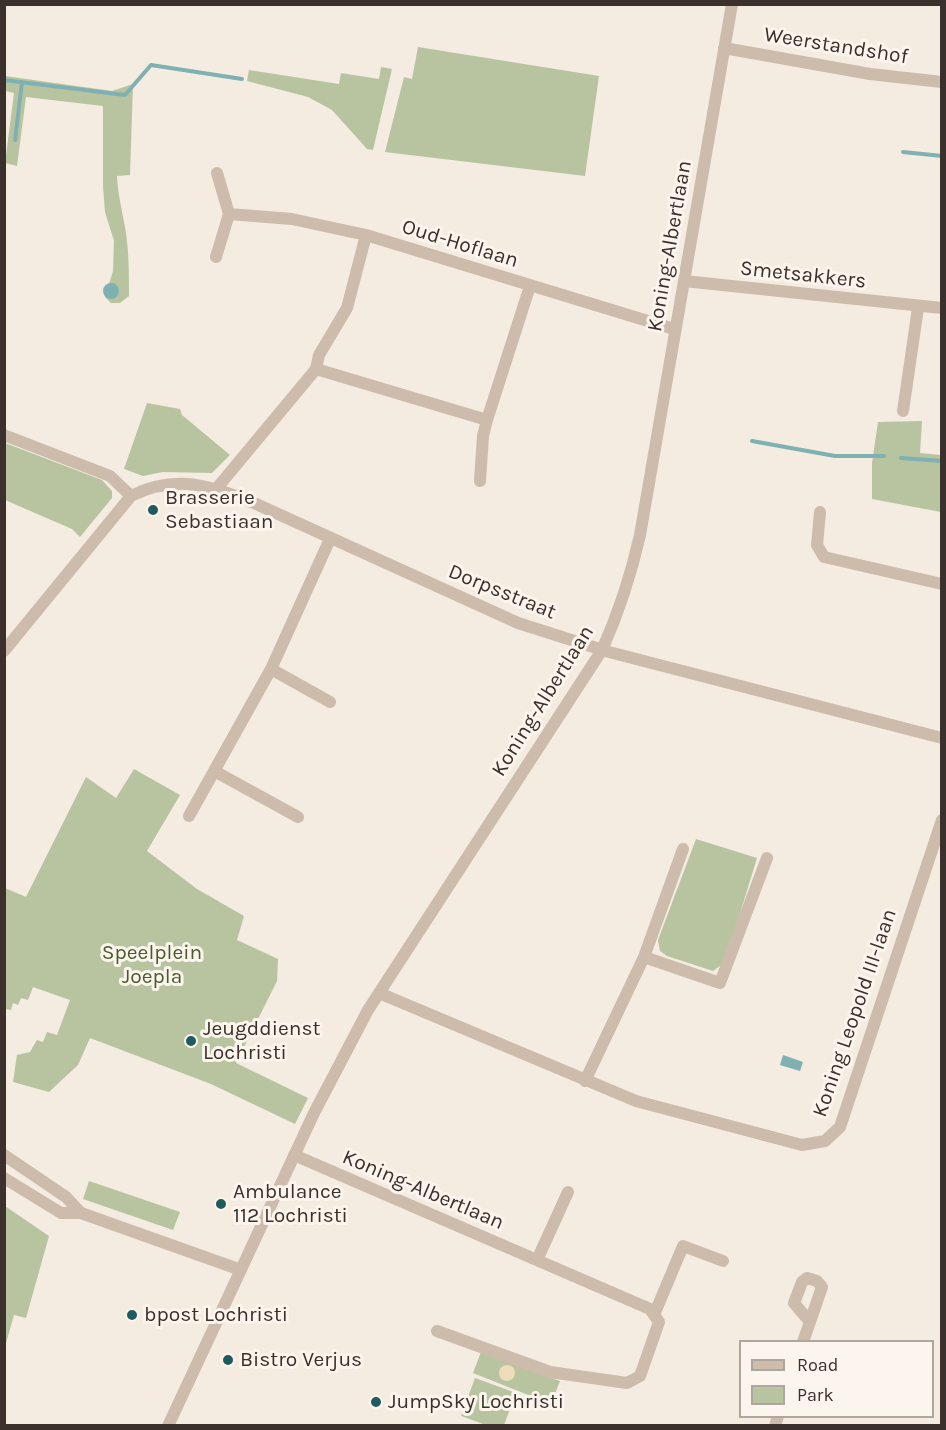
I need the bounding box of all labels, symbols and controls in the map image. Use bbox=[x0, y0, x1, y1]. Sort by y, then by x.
street label: Weerstandshof bbox=[762, 22, 910, 70]
street label: Koning-Albertlaan bbox=[643, 158, 697, 334]
street label: Oud-Hoflaan bbox=[399, 214, 521, 274]
street label: Smetsakkers bbox=[739, 256, 867, 294]
place label: Brasserie Sebastiaan bbox=[165, 485, 273, 535]
marker: Brasserie Sebastiaan bbox=[146, 503, 160, 517]
street label: Dorpsstraat bbox=[445, 559, 559, 625]
street label: Koning-Albertlaan bbox=[486, 621, 600, 781]
street label: Koning Leopold III-laan bbox=[808, 906, 902, 1120]
park label: Speelplein Joepla bbox=[102, 940, 202, 990]
place label: Jeugddienst Lochristi bbox=[203, 1016, 320, 1066]
marker: Jeugddienst Lochristi bbox=[184, 1034, 198, 1048]
street label: Koning-Albertlaan bbox=[338, 1145, 508, 1235]
place label: Ambulance 112 Lochristi bbox=[233, 1179, 348, 1229]
marker: Ambulance 112 Lochristi bbox=[214, 1197, 228, 1211]
place label: bpost Lochristi bbox=[144, 1302, 288, 1328]
marker: bpost Lochristi bbox=[125, 1308, 139, 1322]
legend bbox=[739, 1340, 934, 1418]
place label: Bistro Verjus bbox=[240, 1347, 362, 1373]
marker: Bistro Verjus bbox=[221, 1353, 235, 1367]
text: Road bbox=[797, 1354, 838, 1376]
text: Park bbox=[797, 1384, 834, 1406]
place label: JumpSky Lochristi bbox=[388, 1389, 564, 1415]
marker: JumpSky Lochristi bbox=[369, 1395, 383, 1409]

